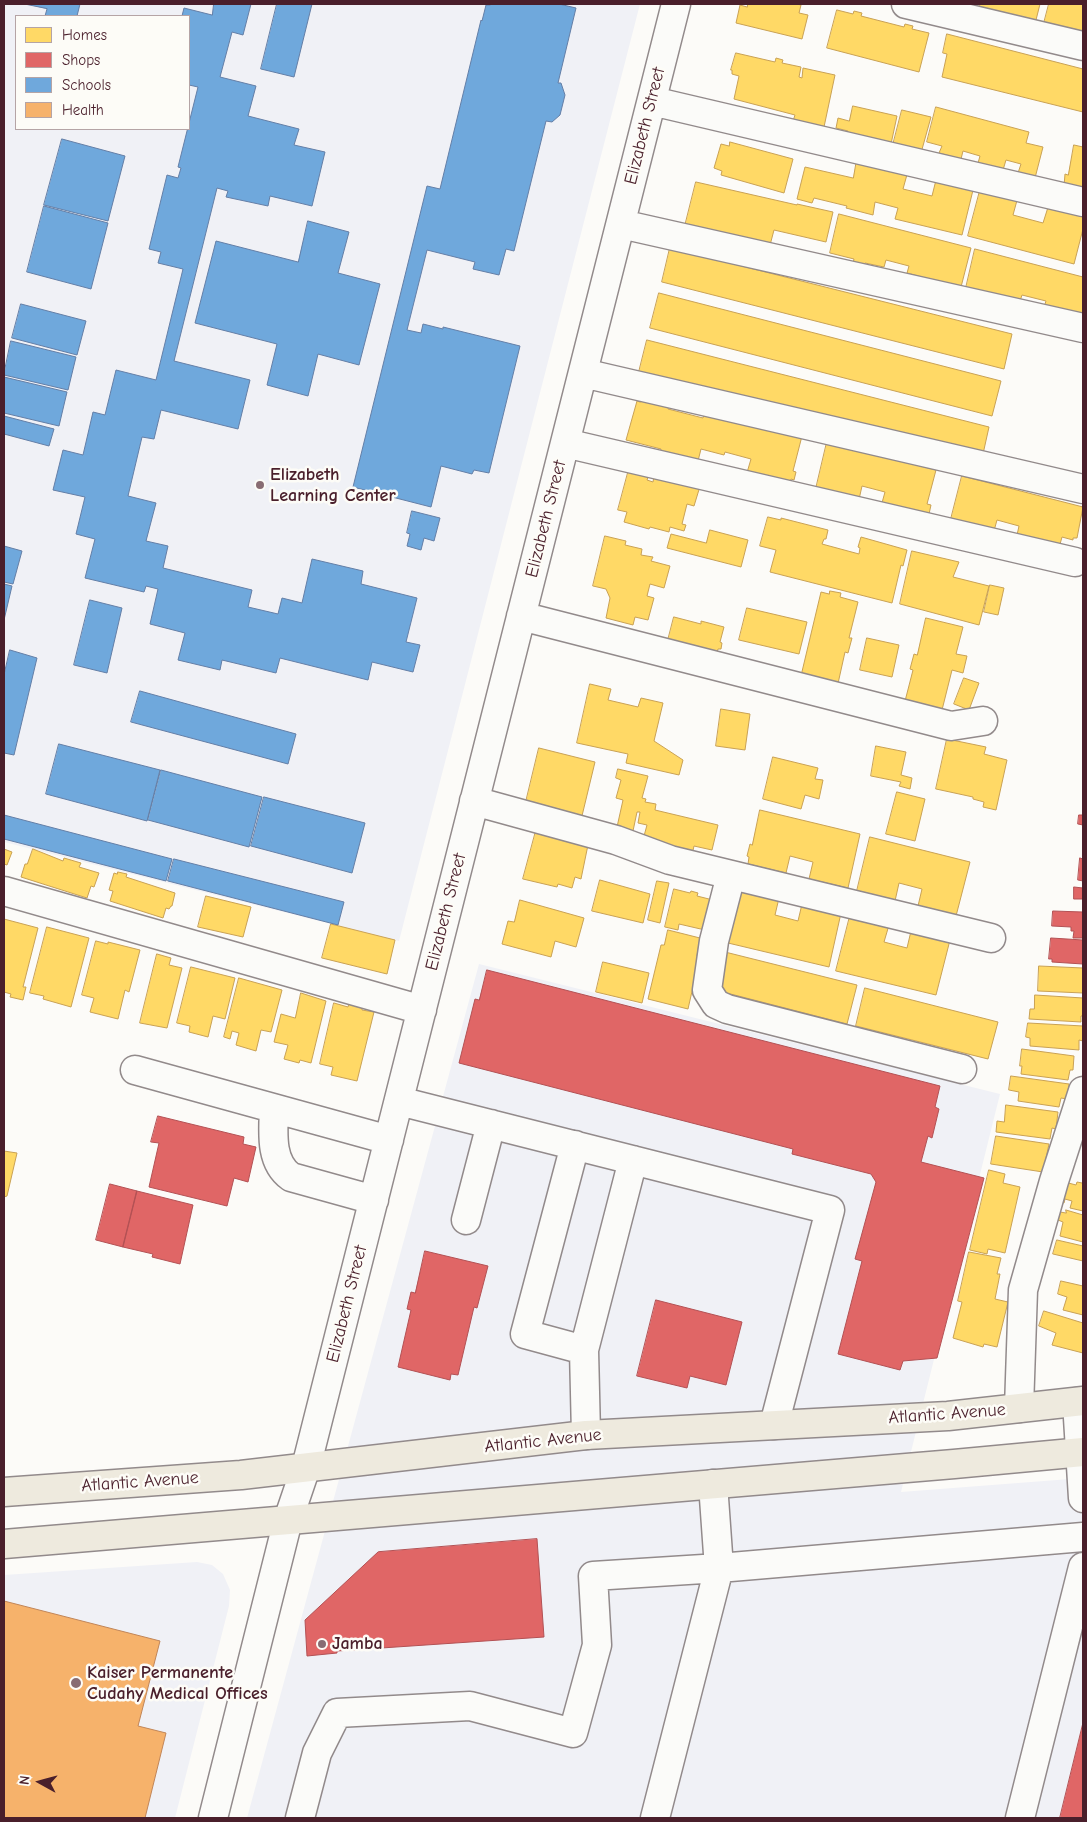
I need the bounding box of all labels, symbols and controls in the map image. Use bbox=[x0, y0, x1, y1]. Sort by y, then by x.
legend bbox=[15, 15, 190, 130]
text: Homes bbox=[62, 26, 107, 44]
text: Shops bbox=[62, 51, 100, 69]
street label: Elizabeth Street bbox=[620, 65, 670, 187]
text: Schools bbox=[62, 76, 111, 94]
text: Health bbox=[62, 101, 104, 119]
street label: Elizabeth Street bbox=[521, 458, 571, 580]
place label: Elizabeth Learning Center bbox=[270, 464, 396, 506]
marker: Elizabeth Learning Center bbox=[254, 479, 266, 491]
street label: Elizabeth Street bbox=[421, 851, 471, 973]
street label: Elizabeth Street bbox=[322, 1243, 372, 1365]
street label: Atlantic Avenue bbox=[888, 1399, 1006, 1429]
street label: Atlantic Avenue bbox=[483, 1424, 603, 1458]
street label: Atlantic Avenue bbox=[81, 1467, 199, 1497]
place label: Jamba bbox=[332, 1633, 383, 1655]
marker: Jamba bbox=[316, 1638, 328, 1650]
place label: Kaiser Permanente Cudahy Medical Offices bbox=[87, 1662, 268, 1705]
marker: Kaiser Permanente Cudahy Medical Offices bbox=[69, 1676, 83, 1690]
north arrow bbox=[15, 1757, 65, 1807]
text: N bbox=[16, 1775, 34, 1786]

